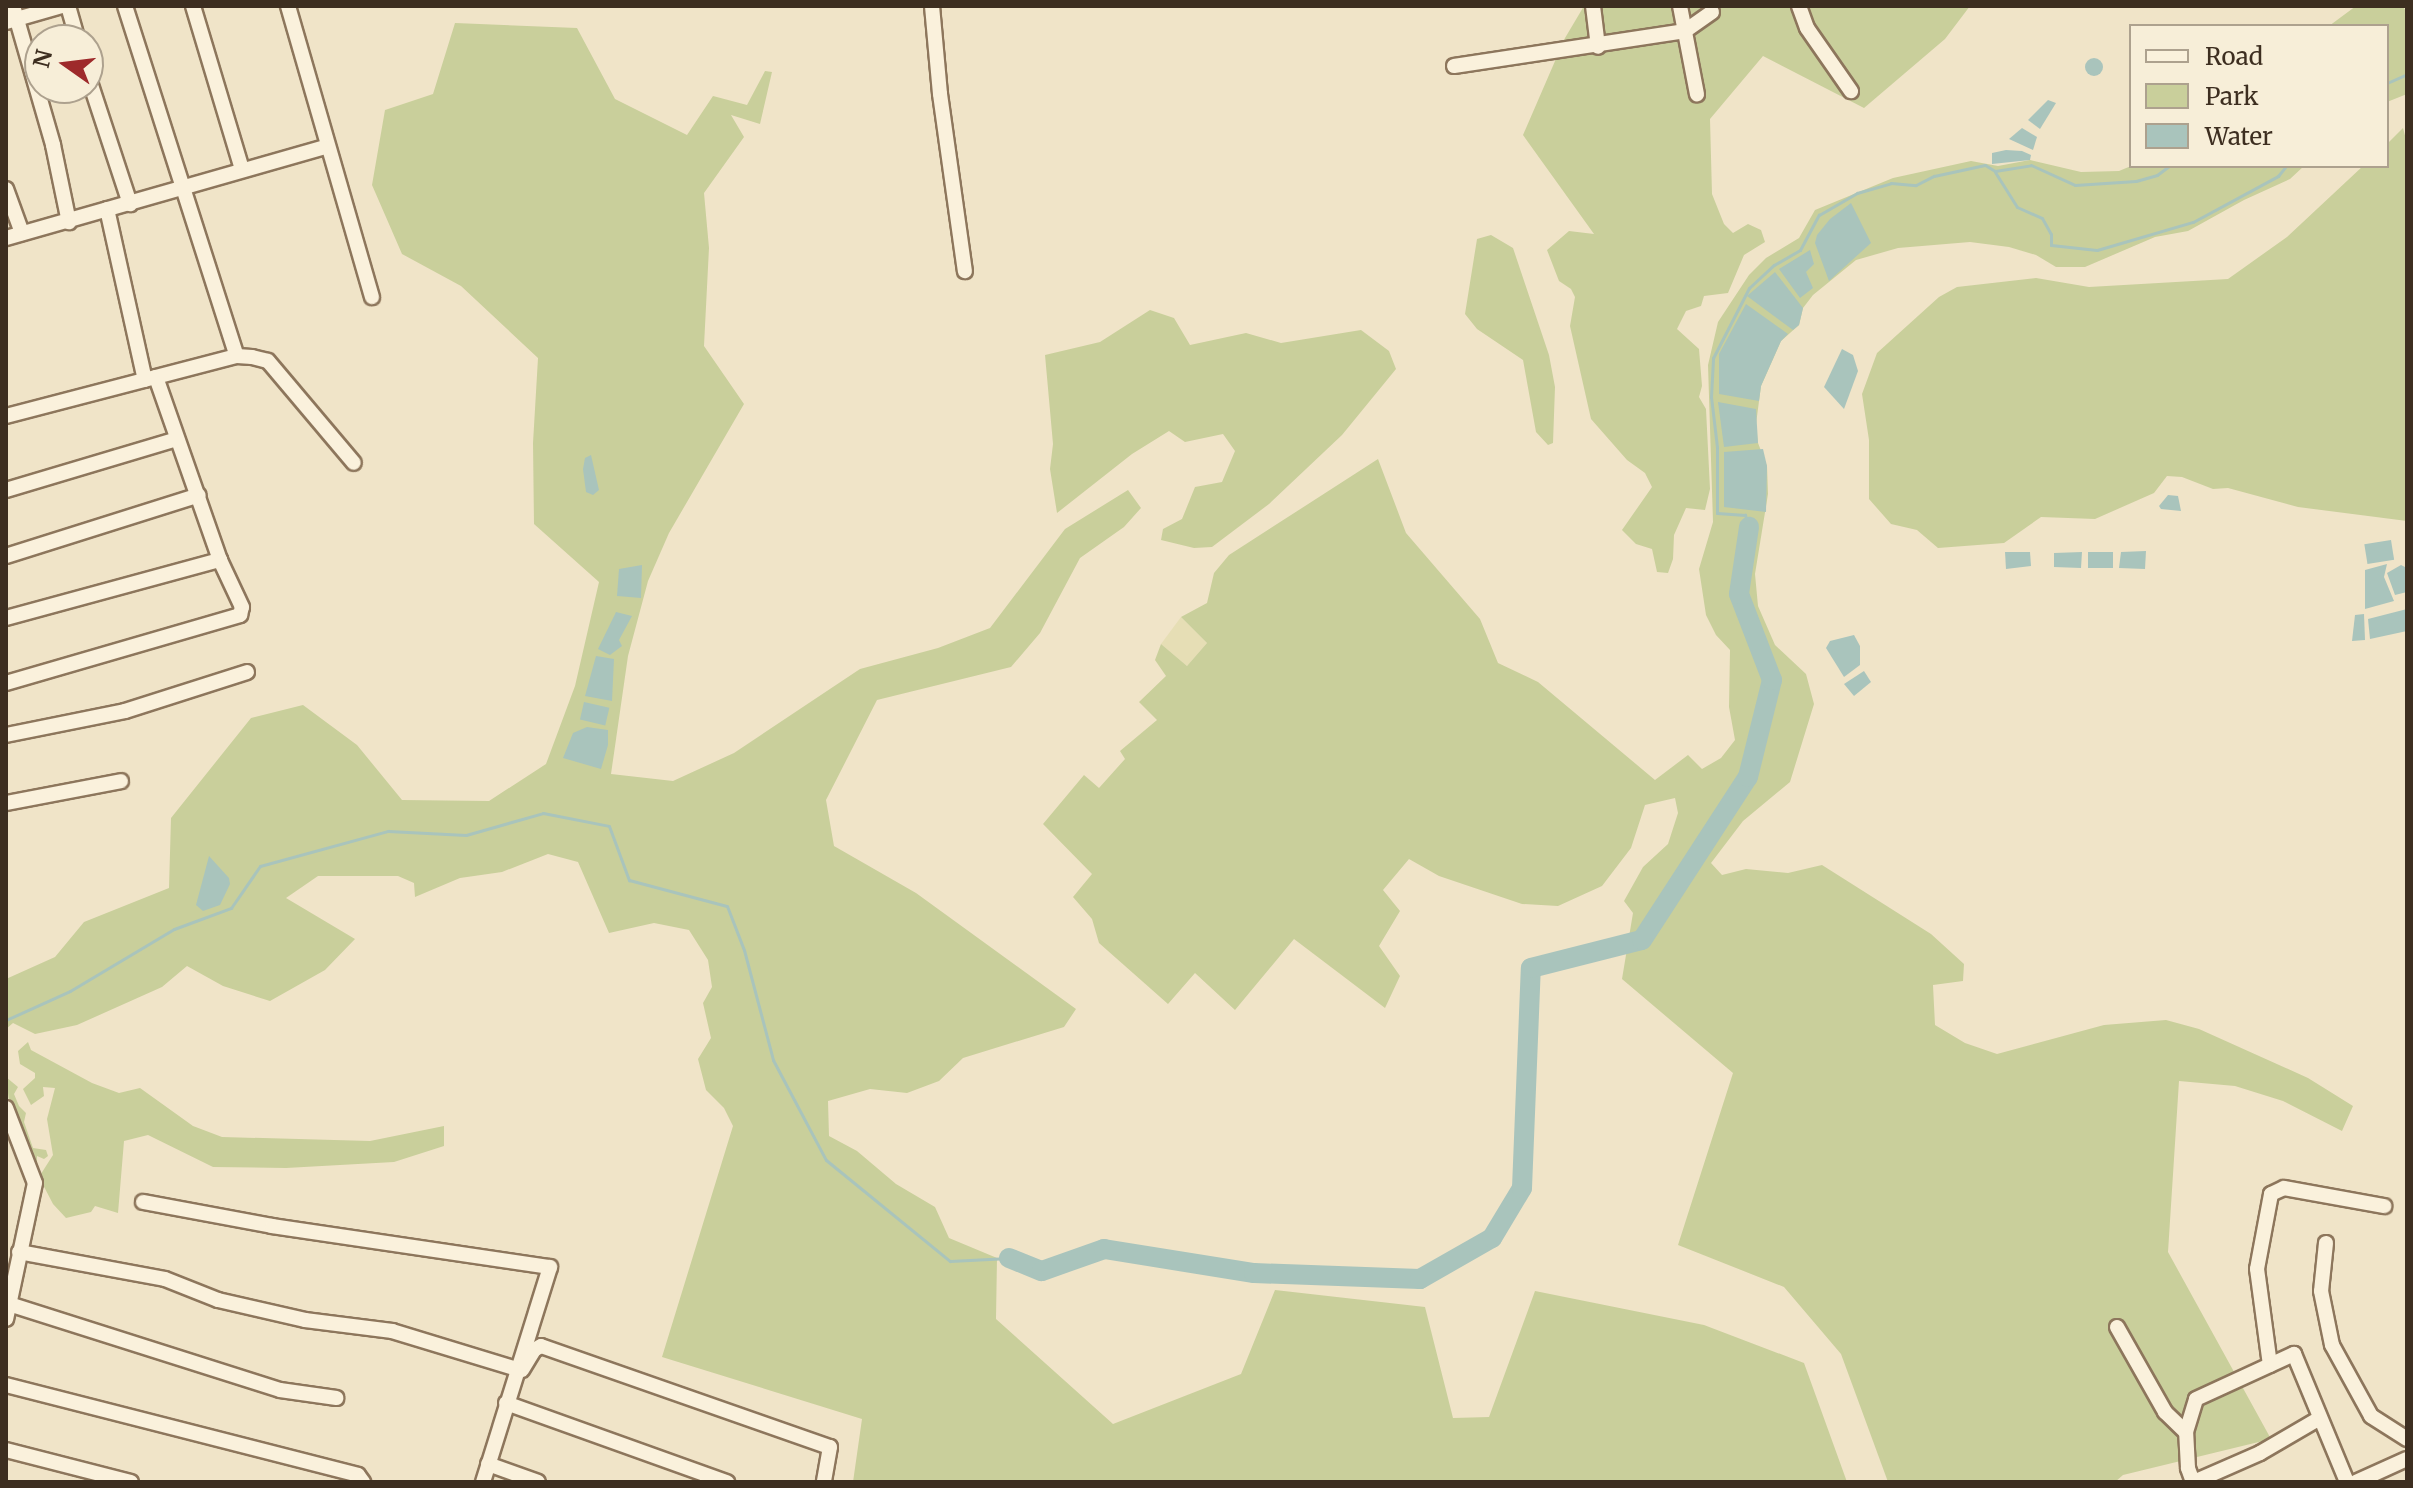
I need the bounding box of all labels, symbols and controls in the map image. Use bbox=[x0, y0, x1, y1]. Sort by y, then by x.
north arrow bbox=[24, 24, 104, 104]
legend bbox=[2129, 24, 2389, 168]
text: Road bbox=[2205, 41, 2263, 72]
text: N bbox=[27, 47, 58, 71]
text: Park bbox=[2205, 81, 2258, 112]
text: Water bbox=[2205, 121, 2273, 152]

